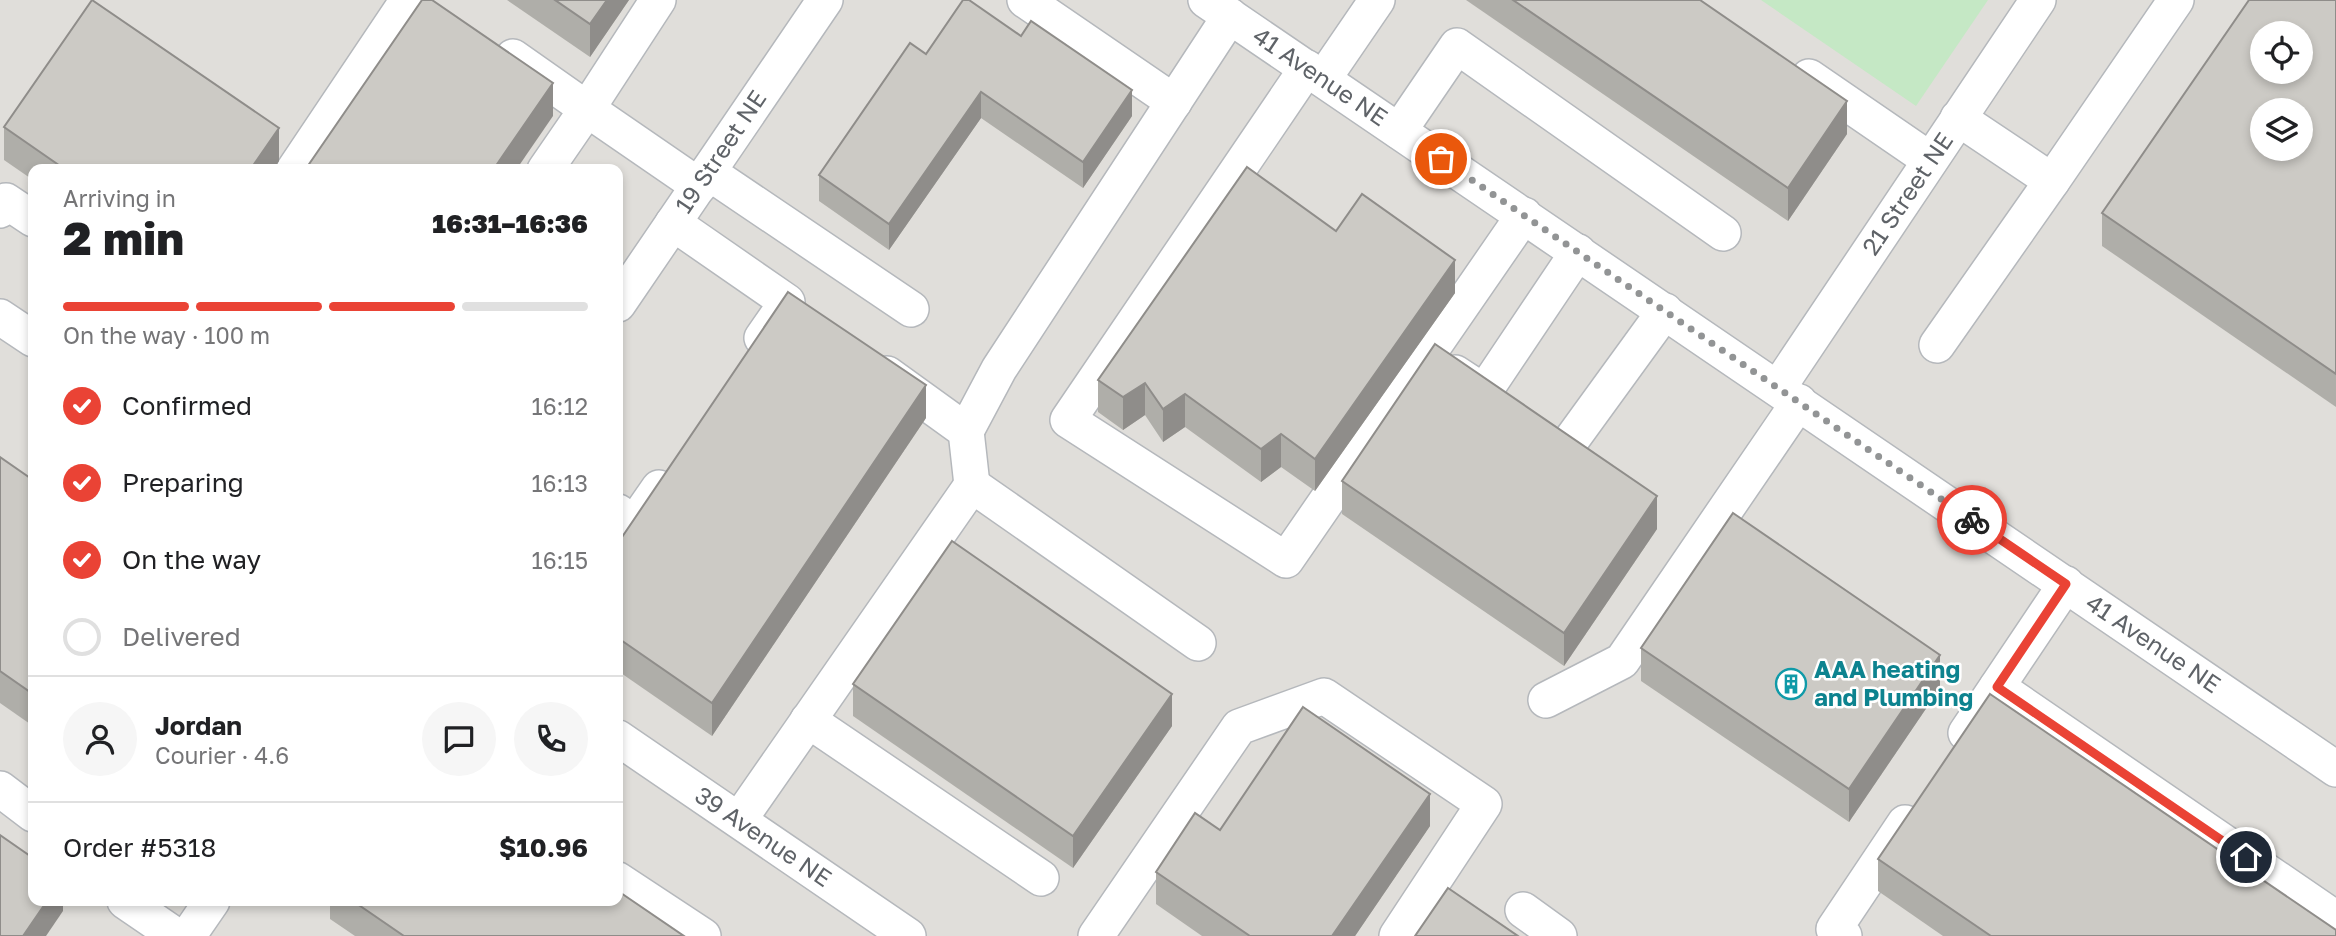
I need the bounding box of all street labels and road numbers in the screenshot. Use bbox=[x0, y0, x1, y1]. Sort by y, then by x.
street label: 41 Avenue NE bbox=[1248, 20, 1394, 131]
street label: 19 Street NE bbox=[668, 84, 772, 218]
street label: 21 Street NE bbox=[1855, 126, 1958, 260]
street label: 41 Avenue NE bbox=[2081, 587, 2227, 698]
street label: 39 Avenue NE bbox=[690, 780, 838, 892]

